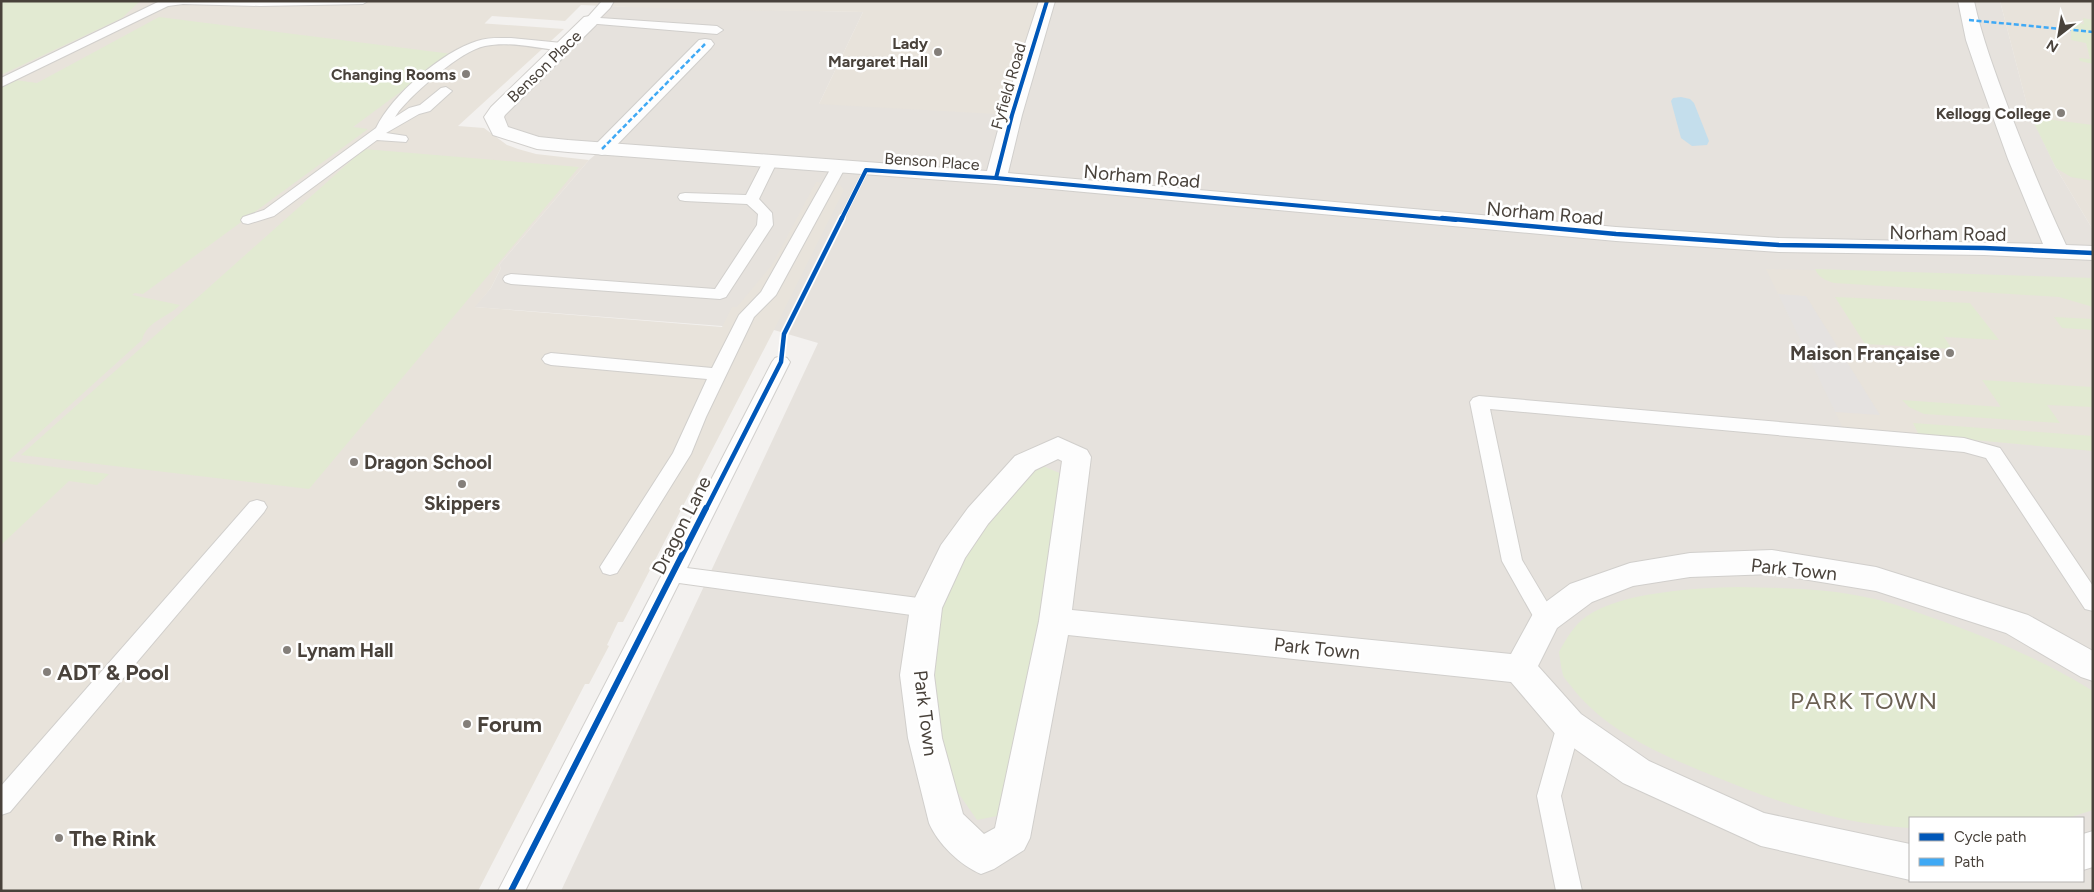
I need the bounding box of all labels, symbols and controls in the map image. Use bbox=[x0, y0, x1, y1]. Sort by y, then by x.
north arrow bbox=[2034, 10, 2084, 60]
street label: Benson Place bbox=[503, 26, 585, 106]
place label: Lady Margaret Hall bbox=[828, 34, 929, 71]
text: N bbox=[2044, 36, 2062, 56]
street label: Fyfield Road bbox=[987, 41, 1030, 132]
marker: Lady Margaret Hall bbox=[932, 46, 944, 58]
place label: Changing Rooms bbox=[331, 65, 457, 84]
marker: Changing Rooms bbox=[460, 68, 472, 80]
place label: Kellogg College bbox=[1936, 104, 2051, 123]
marker: Kellogg College bbox=[2055, 107, 2067, 119]
street label: Benson Place bbox=[884, 149, 980, 174]
street label: Norham Road bbox=[1083, 160, 1201, 193]
street label: Norham Road bbox=[1486, 197, 1604, 230]
street label: Norham Road bbox=[1889, 221, 2007, 246]
place label: Maison Française bbox=[1790, 342, 1940, 365]
marker: Maison Française bbox=[1944, 347, 1956, 359]
place label: Dragon School bbox=[364, 451, 492, 474]
marker: Dragon School bbox=[348, 456, 360, 468]
street label: Dragon Lane bbox=[647, 472, 716, 578]
marker: Skippers bbox=[456, 478, 468, 490]
place label: Skippers bbox=[424, 492, 500, 515]
street label: Park Town bbox=[1750, 554, 1838, 585]
street label: Park Town bbox=[1273, 633, 1361, 664]
place label: Lynam Hall bbox=[297, 639, 394, 662]
marker: Lynam Hall bbox=[281, 644, 293, 656]
place label: ADT & Pool bbox=[57, 659, 169, 686]
marker: ADT & Pool bbox=[41, 666, 53, 678]
street label: Park Town bbox=[909, 669, 942, 757]
district label: PARK TOWN bbox=[1790, 686, 1938, 715]
place label: Forum bbox=[477, 711, 542, 738]
marker: Forum bbox=[461, 718, 473, 730]
legend bbox=[1909, 817, 2084, 882]
place label: The Rink bbox=[69, 825, 156, 852]
text: Cycle path bbox=[1954, 828, 2026, 846]
marker: The Rink bbox=[53, 832, 65, 844]
text: Path bbox=[1954, 853, 1984, 871]

